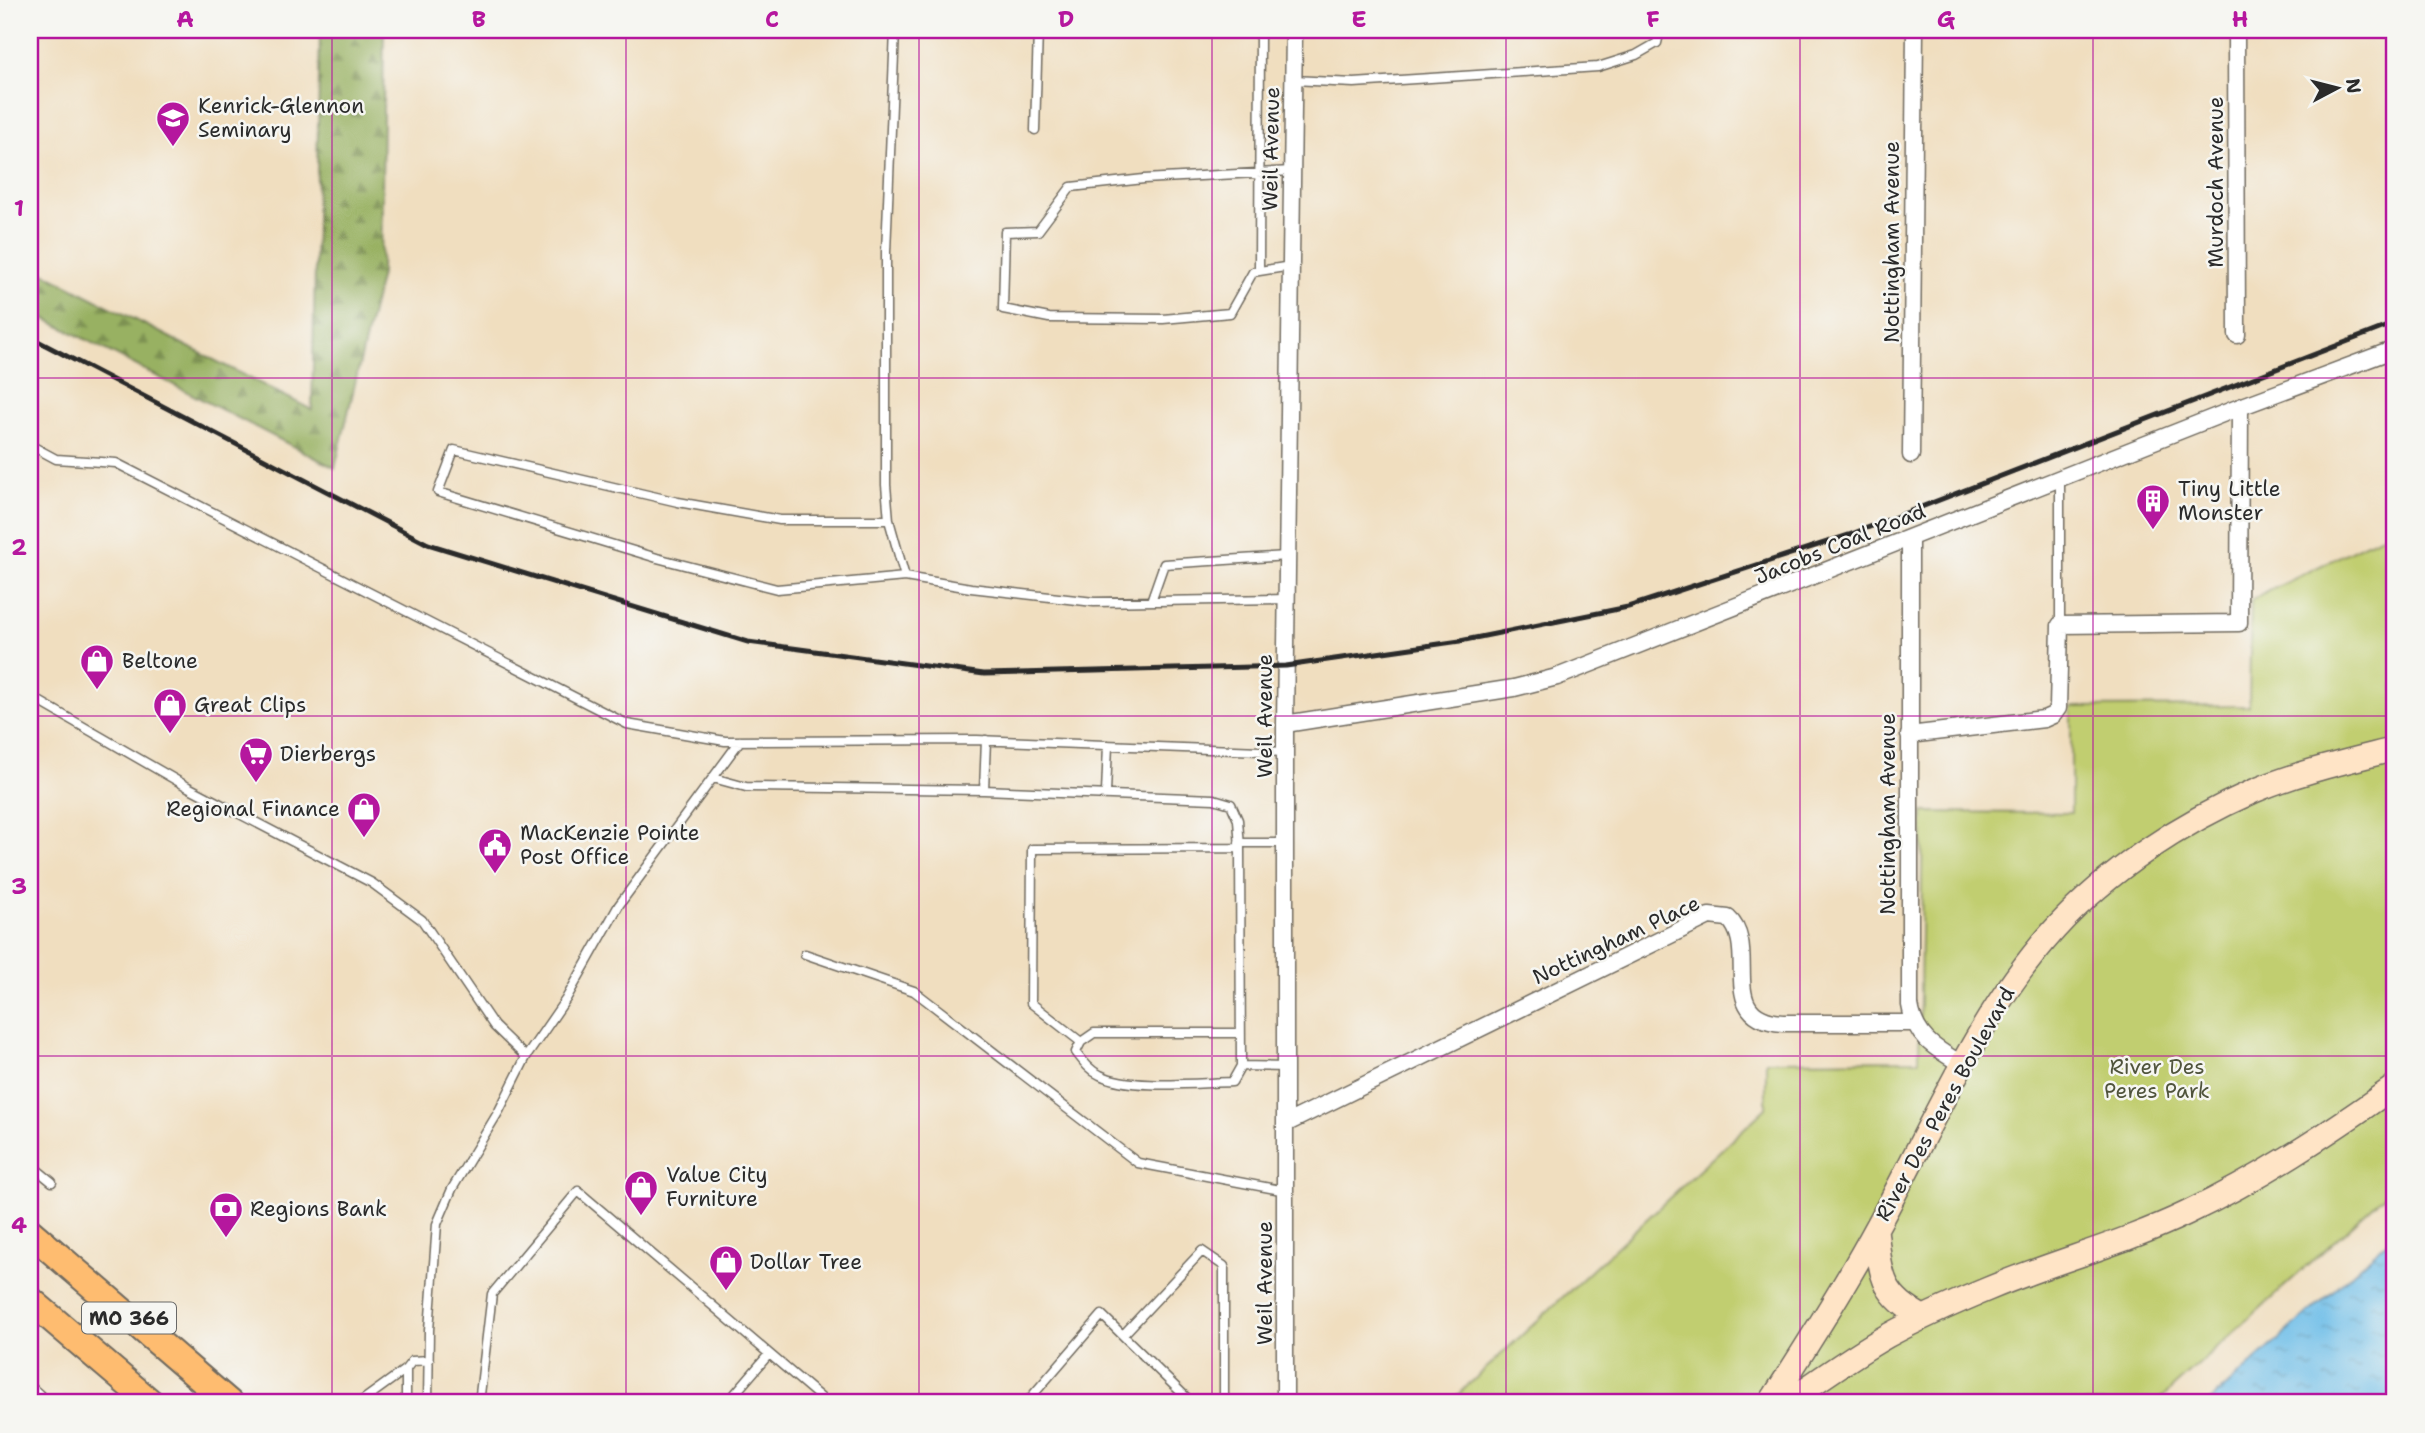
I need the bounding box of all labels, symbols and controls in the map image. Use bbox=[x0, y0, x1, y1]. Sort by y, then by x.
text: A bbox=[176, 4, 194, 34]
text: B bbox=[472, 4, 486, 34]
text: C bbox=[765, 4, 779, 34]
text: D bbox=[1058, 4, 1074, 34]
text: E bbox=[1351, 4, 1367, 34]
text: F bbox=[1646, 4, 1660, 34]
text: G bbox=[1937, 4, 1956, 34]
text: H bbox=[2232, 4, 2248, 34]
north arrow bbox=[2302, 52, 2372, 122]
text: N bbox=[2340, 77, 2367, 95]
street label: Weil Avenue bbox=[1256, 87, 1286, 211]
place label: Kenrick-Glennon Seminary bbox=[198, 92, 364, 144]
street label: Murdoch Avenue bbox=[2202, 96, 2230, 268]
school or university icon: Kenrick-Glennon Seminary bbox=[154, 99, 192, 148]
street label: Nottingham Avenue bbox=[1878, 141, 1906, 343]
text: 1 bbox=[14, 193, 24, 223]
place label: Tiny Little Monster bbox=[2178, 475, 2281, 527]
building icon: Tiny Little Monster bbox=[2134, 482, 2172, 531]
street label: Jacobs Coal Road bbox=[1750, 497, 1930, 591]
text: 2 bbox=[11, 532, 27, 562]
shop icon: Beltone bbox=[78, 642, 116, 691]
place label: Beltone bbox=[122, 647, 198, 675]
street label: Weil Avenue bbox=[1251, 654, 1279, 778]
shop icon: Great Clips bbox=[151, 686, 189, 735]
place label: Great Clips bbox=[194, 691, 306, 719]
street label: Nottingham Avenue bbox=[1874, 713, 1902, 915]
supermarket icon: Dierbergs bbox=[237, 735, 275, 784]
place label: Dierbergs bbox=[280, 740, 376, 768]
shop icon: Regional Finance bbox=[345, 790, 383, 839]
place label: Regional Finance bbox=[166, 795, 340, 823]
place label: MacKenzie Pointe Post Office bbox=[520, 819, 700, 871]
public building icon: MacKenzie Pointe Post Office bbox=[476, 826, 514, 875]
text: 3 bbox=[11, 871, 27, 901]
street label: Nottingham Place bbox=[1528, 889, 1704, 991]
street label: River Des Peres Boulevard bbox=[1869, 982, 2021, 1226]
park label: River Des Peres Park bbox=[2104, 1053, 2210, 1105]
place label: Value City Furniture bbox=[666, 1161, 768, 1213]
shop icon: Value City Furniture bbox=[622, 1168, 660, 1217]
bank icon: Regions Bank bbox=[207, 1190, 245, 1239]
place label: Regions Bank bbox=[250, 1195, 387, 1223]
text: 4 bbox=[11, 1210, 27, 1240]
street label: Weil Avenue bbox=[1251, 1221, 1279, 1345]
shop icon: Dollar Tree bbox=[707, 1243, 745, 1292]
place label: Dollar Tree bbox=[750, 1248, 862, 1276]
road number: MO 366 bbox=[82, 1302, 176, 1334]

